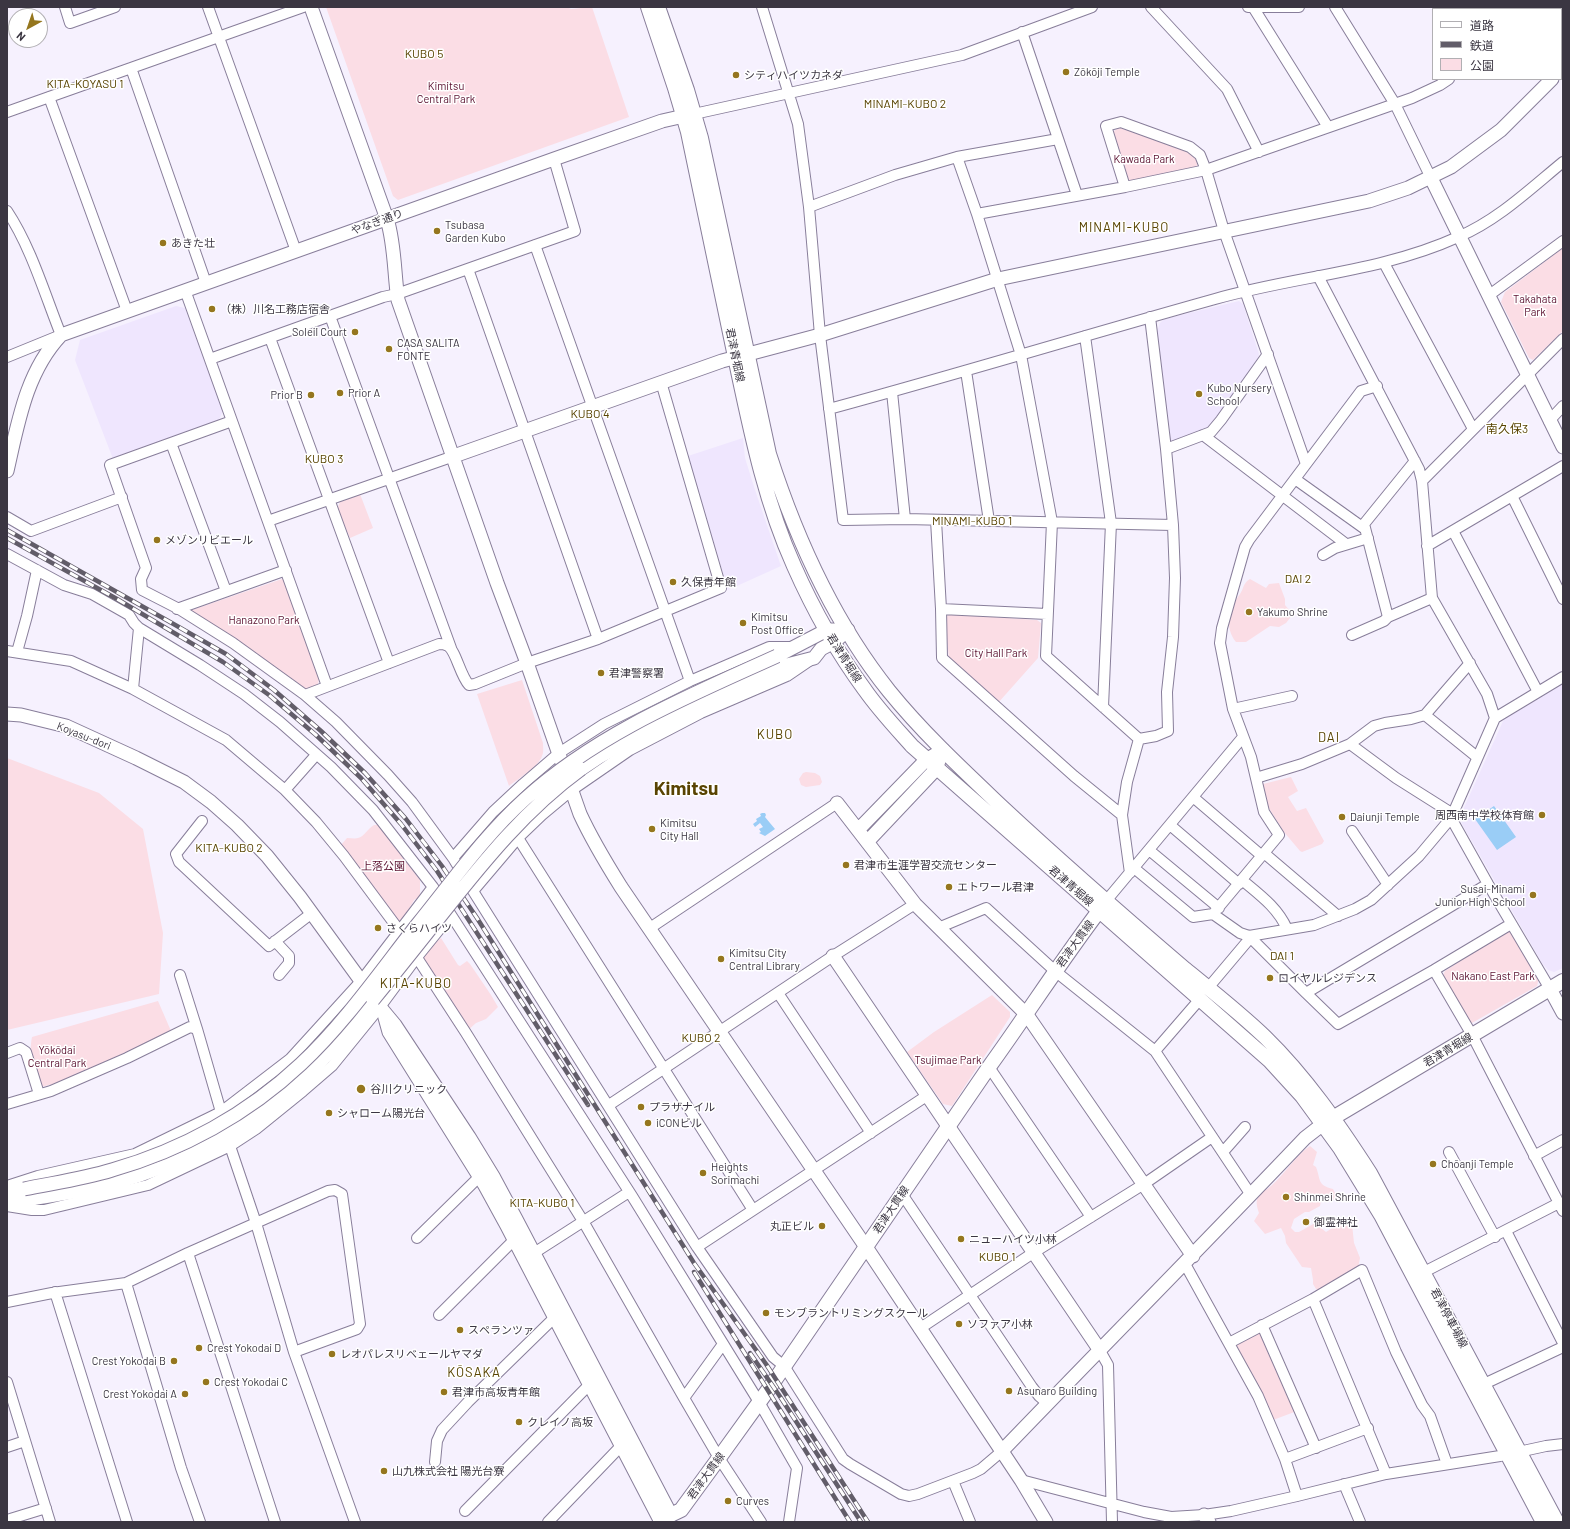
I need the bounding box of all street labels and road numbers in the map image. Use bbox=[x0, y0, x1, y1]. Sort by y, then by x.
street label: やなぎ通り bbox=[349, 206, 405, 238]
street label: 君津青堀線 bbox=[723, 327, 747, 383]
street label: 君津青堀線 bbox=[824, 631, 864, 685]
street label: Koyasu-dori bbox=[55, 719, 113, 753]
street label: 君津青堀線 bbox=[1046, 863, 1096, 909]
street label: 君津大貫線 bbox=[1053, 918, 1097, 970]
street label: 君津青堀線 bbox=[1421, 1030, 1475, 1070]
street label: 君津大貫線 bbox=[870, 1184, 912, 1236]
street label: 君津停車場線 bbox=[1428, 1286, 1470, 1350]
street label: 君津大貫線 bbox=[684, 1450, 728, 1502]

